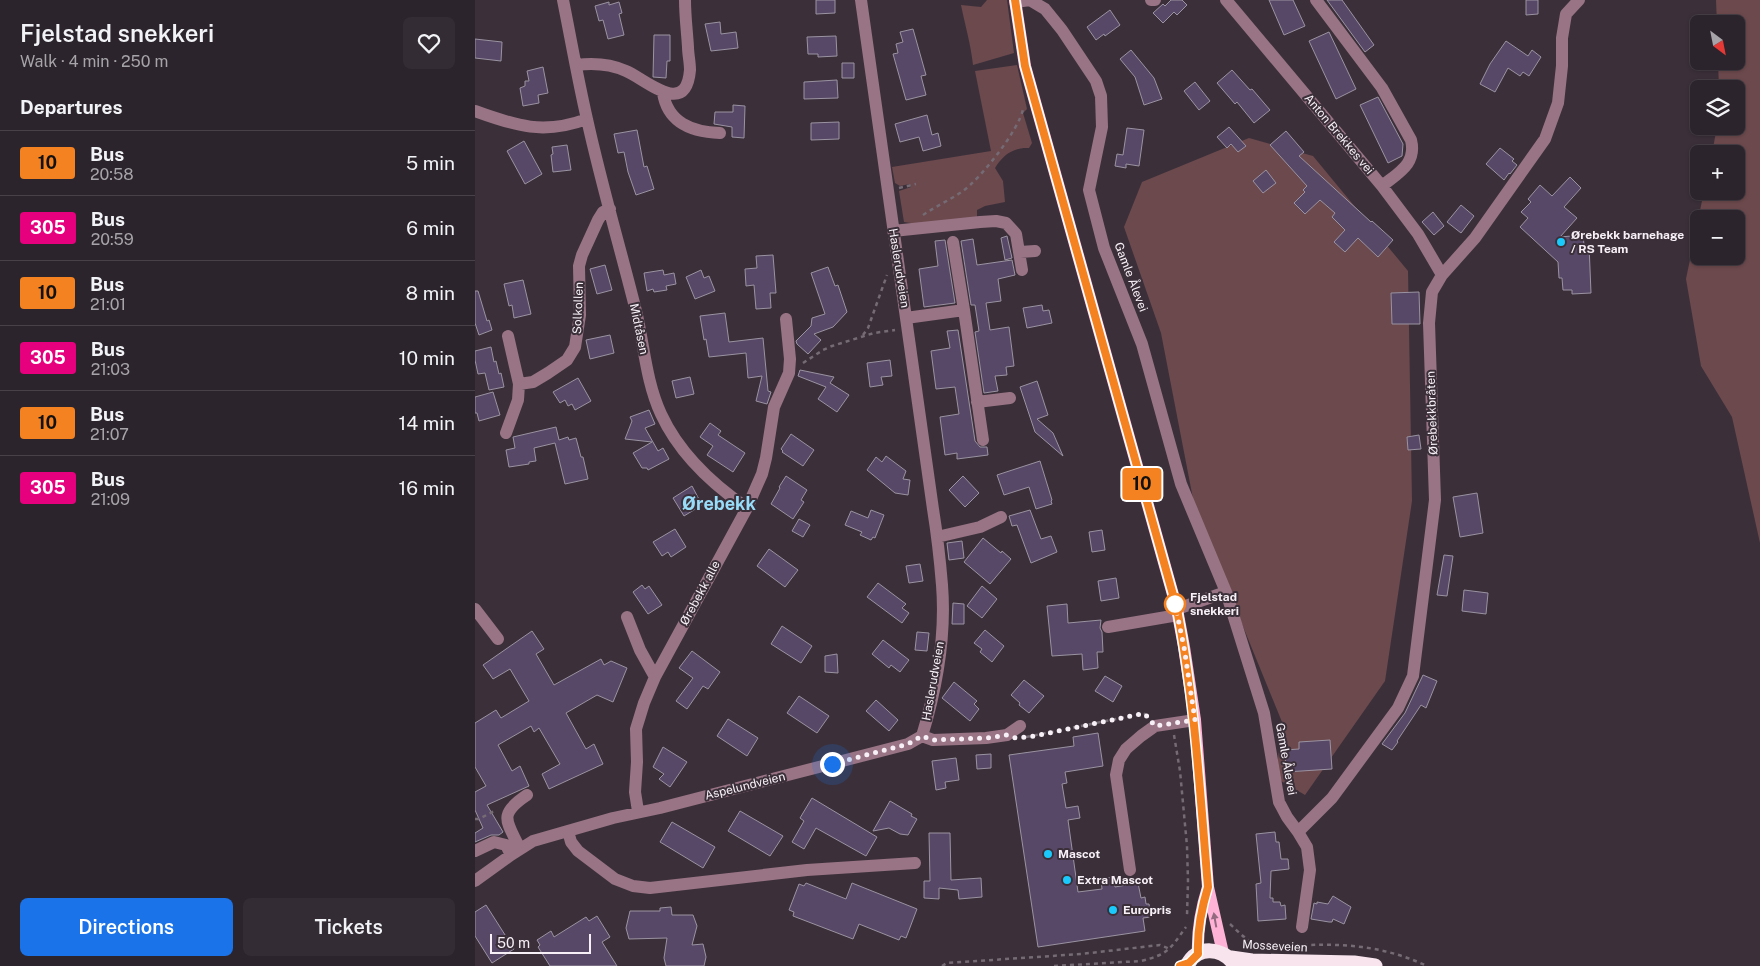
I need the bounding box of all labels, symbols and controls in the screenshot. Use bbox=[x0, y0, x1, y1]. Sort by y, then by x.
north arrow bbox=[1690, 15, 1745, 70]
map controls bbox=[1690, 15, 1745, 265]
button: heart bbox=[403, 17, 455, 69]
text: Fjelstad snekkeri bbox=[20, 19, 214, 47]
text: Walk · 4 min · 250 m bbox=[20, 52, 168, 71]
button: layers bbox=[1690, 80, 1745, 135]
street label: Anton Brekkes vei bbox=[1301, 91, 1377, 177]
text: Departures bbox=[20, 96, 123, 118]
text: Bus bbox=[90, 143, 124, 165]
button: + bbox=[1690, 145, 1745, 200]
text: 10 bbox=[38, 152, 57, 173]
text: 5 min bbox=[406, 152, 455, 174]
text: 20:58 bbox=[90, 165, 134, 184]
text: Bus bbox=[91, 208, 125, 230]
button: − bbox=[1690, 210, 1745, 265]
text: 305 bbox=[30, 217, 66, 238]
text: 6 min bbox=[406, 217, 455, 239]
street label: Haslerudveien bbox=[886, 227, 912, 309]
place label: Ørebekk barnehage / RS Team bbox=[1571, 228, 1684, 256]
text: 20:59 bbox=[91, 230, 134, 249]
marker: Ørebekk barnehage / RS Team bbox=[1555, 236, 1567, 248]
street label: Gamle Ålevei bbox=[1111, 240, 1151, 314]
text: Bus bbox=[90, 273, 124, 295]
text: 10 bbox=[38, 282, 57, 303]
text: 8 min bbox=[406, 282, 455, 304]
street label: Solkollen bbox=[570, 282, 586, 334]
text: 21:01 bbox=[90, 295, 126, 314]
street label: Midtåsen bbox=[627, 302, 651, 356]
text: Bus bbox=[91, 338, 125, 360]
text: 305 bbox=[30, 347, 66, 368]
text: 10 min bbox=[399, 347, 455, 369]
text: 21:03 bbox=[91, 360, 130, 379]
street label: Ørebekkbråten bbox=[1424, 371, 1440, 455]
text: Bus bbox=[90, 403, 124, 425]
text: 10 bbox=[38, 412, 57, 433]
text: 14 min bbox=[398, 412, 455, 434]
text: 21:07 bbox=[90, 425, 129, 444]
text: Bus bbox=[91, 468, 125, 490]
line badge: 10 bbox=[1119, 468, 1165, 500]
text: 10 bbox=[1132, 473, 1152, 494]
text: 305 bbox=[30, 477, 66, 498]
text: 16 min bbox=[399, 477, 455, 499]
text: 21:09 bbox=[91, 490, 130, 509]
district label: Ørebekk bbox=[682, 493, 757, 514]
street label: Ørebekk alle bbox=[677, 558, 723, 628]
place label: Fjelstad snekkeri bbox=[1190, 590, 1239, 618]
marker: Fjelstad snekkeri bbox=[1164, 593, 1186, 615]
street label: Haslerudveien bbox=[919, 640, 947, 722]
street label: Gamle Ålevei bbox=[1273, 722, 1299, 796]
your location bbox=[820, 752, 845, 777]
street label: Aspelundveien bbox=[703, 769, 787, 803]
place label: Mascot bbox=[1058, 847, 1100, 861]
marker: Mascot bbox=[1042, 848, 1054, 860]
place label: Extra Mascot bbox=[1077, 873, 1153, 887]
marker: Extra Mascot bbox=[1061, 874, 1073, 886]
button: Directions bbox=[20, 898, 233, 956]
button: Tickets bbox=[243, 898, 455, 956]
place label: Europris bbox=[1123, 903, 1171, 917]
marker: Europris bbox=[1107, 904, 1119, 916]
one-way arrow bbox=[1211, 912, 1219, 928]
scale bar bbox=[490, 931, 591, 954]
text: 50 m bbox=[497, 935, 530, 951]
street label: Mosseveien bbox=[1242, 937, 1308, 955]

